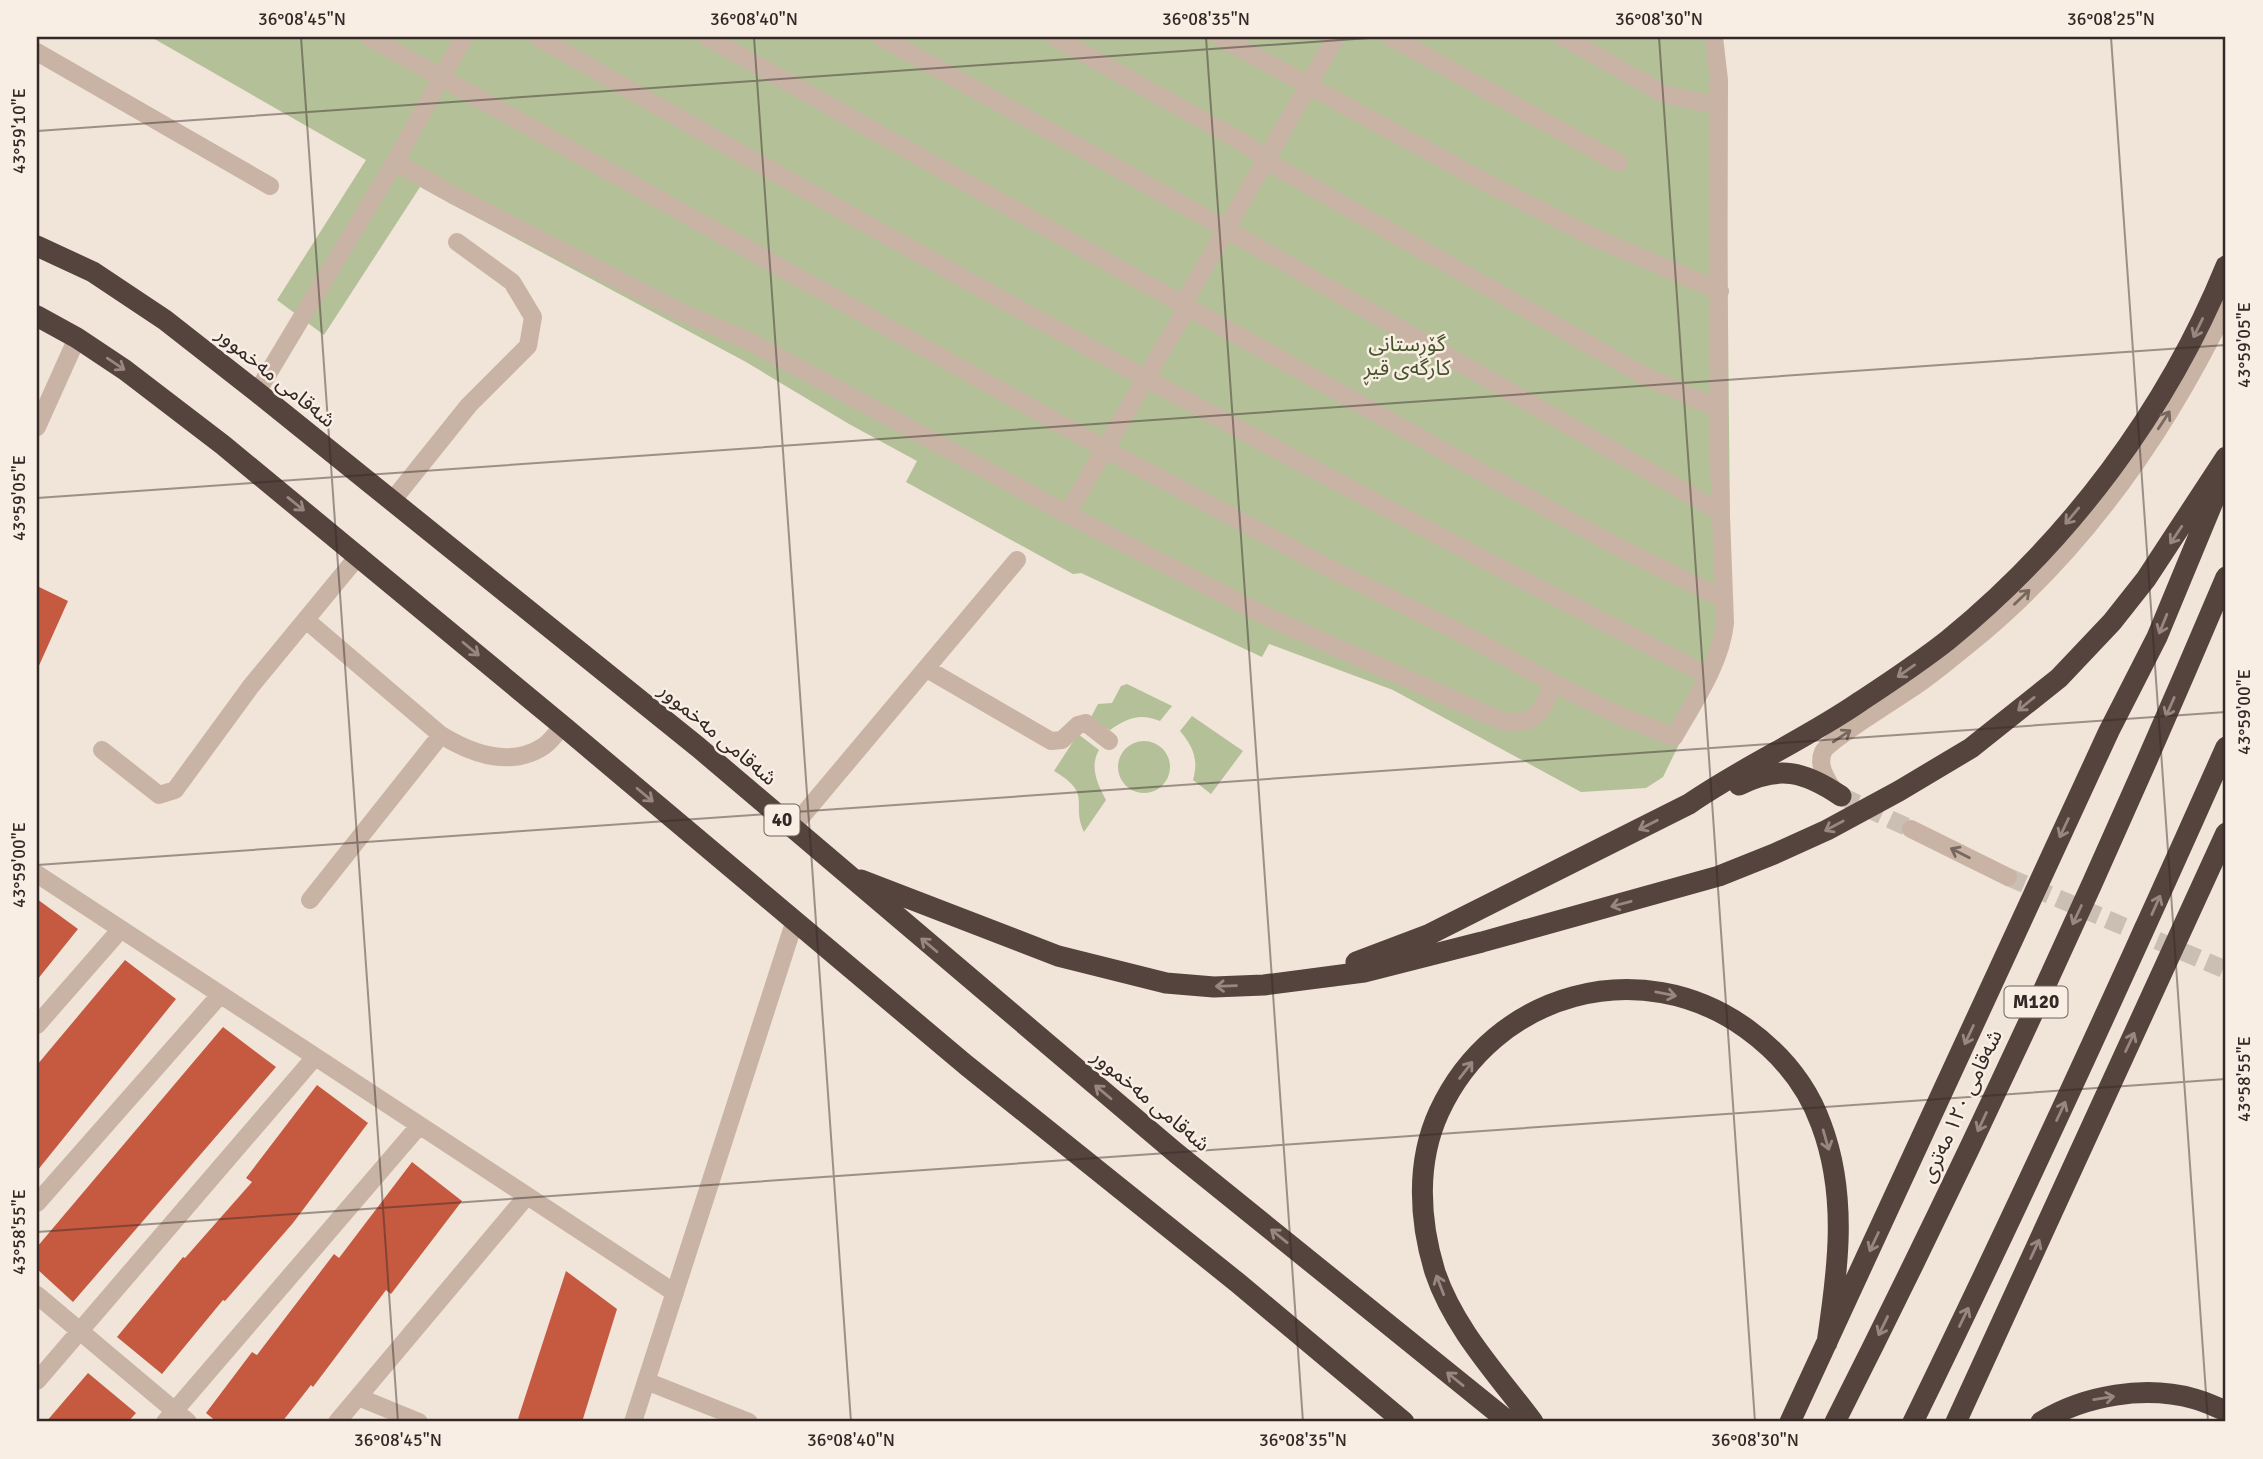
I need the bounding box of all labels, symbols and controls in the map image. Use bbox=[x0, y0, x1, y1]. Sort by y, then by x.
text: 36°08'45"N bbox=[258, 8, 346, 30]
text: 36°08'40"N bbox=[710, 8, 798, 30]
text: 36°08'35"N bbox=[1162, 8, 1250, 30]
text: 36°08'30"N bbox=[1615, 8, 1703, 30]
text: 36°08'25"N bbox=[2067, 8, 2155, 30]
text: 43°59'10"E bbox=[8, 88, 30, 174]
text: 43°59'05"E bbox=[2233, 302, 2255, 388]
one-way arrow bbox=[2191, 317, 2205, 338]
street label: شەقامی مەخموور bbox=[210, 320, 341, 433]
park label: گۆڕستانی کارگەی قیڕ bbox=[1363, 331, 1451, 386]
one-way arrow bbox=[106, 357, 125, 371]
one-way arrow bbox=[2158, 411, 2172, 431]
text: 43°59'05"E bbox=[8, 455, 30, 541]
one-way arrow bbox=[286, 496, 304, 512]
one-way arrow bbox=[2064, 507, 2080, 525]
one-way arrow bbox=[2169, 525, 2183, 545]
one-way arrow bbox=[2013, 589, 2031, 605]
one-way arrow bbox=[2156, 612, 2169, 634]
one-way arrow bbox=[461, 641, 479, 657]
one-way arrow bbox=[1896, 664, 1916, 678]
text: 43°59'00"E bbox=[2233, 669, 2255, 755]
street label: شەقامی مەخموور bbox=[653, 676, 782, 791]
one-way arrow bbox=[2163, 696, 2176, 717]
one-way arrow bbox=[2017, 697, 2035, 712]
one-way arrow bbox=[1832, 728, 1851, 743]
one-way arrow bbox=[636, 787, 654, 803]
road number: 40 bbox=[764, 804, 800, 835]
one-way arrow bbox=[2057, 817, 2070, 839]
one-way arrow bbox=[1638, 819, 1659, 833]
one-way arrow bbox=[1824, 819, 1845, 833]
text: 43°59'00"E bbox=[8, 822, 30, 908]
one-way arrow bbox=[1950, 845, 1971, 859]
one-way arrow bbox=[2150, 894, 2163, 916]
one-way arrow bbox=[1610, 899, 1632, 912]
one-way arrow bbox=[2070, 904, 2083, 925]
one-way arrow bbox=[920, 937, 938, 953]
one-way arrow bbox=[1214, 980, 1237, 993]
road number: M120 bbox=[2004, 986, 2068, 1018]
one-way arrow bbox=[1654, 988, 1677, 1001]
one-way arrow bbox=[1962, 1024, 1975, 1045]
street label: شەقامی ١٢٠ مەتری bbox=[1914, 1025, 2008, 1187]
one-way arrow bbox=[2124, 1032, 2138, 1053]
text: 43°58'55"E bbox=[2233, 1036, 2255, 1122]
street label: شەقامی مەخموور bbox=[1086, 1042, 1215, 1157]
one-way arrow bbox=[1458, 1061, 1473, 1080]
one-way arrow bbox=[1094, 1084, 1112, 1100]
one-way arrow bbox=[2055, 1101, 2069, 1122]
one-way arrow bbox=[1975, 1110, 1988, 1132]
one-way arrow bbox=[1820, 1128, 1833, 1150]
text: 43°58'55"E bbox=[8, 1189, 30, 1275]
one-way arrow bbox=[1270, 1228, 1288, 1244]
one-way arrow bbox=[1866, 1231, 1879, 1252]
one-way arrow bbox=[2029, 1239, 2042, 1260]
one-way arrow bbox=[1433, 1275, 1446, 1296]
one-way arrow bbox=[1958, 1307, 1971, 1328]
one-way arrow bbox=[1876, 1315, 1889, 1336]
one-way arrow bbox=[1447, 1372, 1465, 1387]
one-way arrow bbox=[2092, 1391, 2115, 1404]
text: 36°08'45"N bbox=[354, 1429, 442, 1451]
text: 36°08'40"N bbox=[807, 1429, 895, 1451]
text: 36°08'35"N bbox=[1259, 1429, 1347, 1451]
text: 36°08'30"N bbox=[1711, 1429, 1799, 1451]

